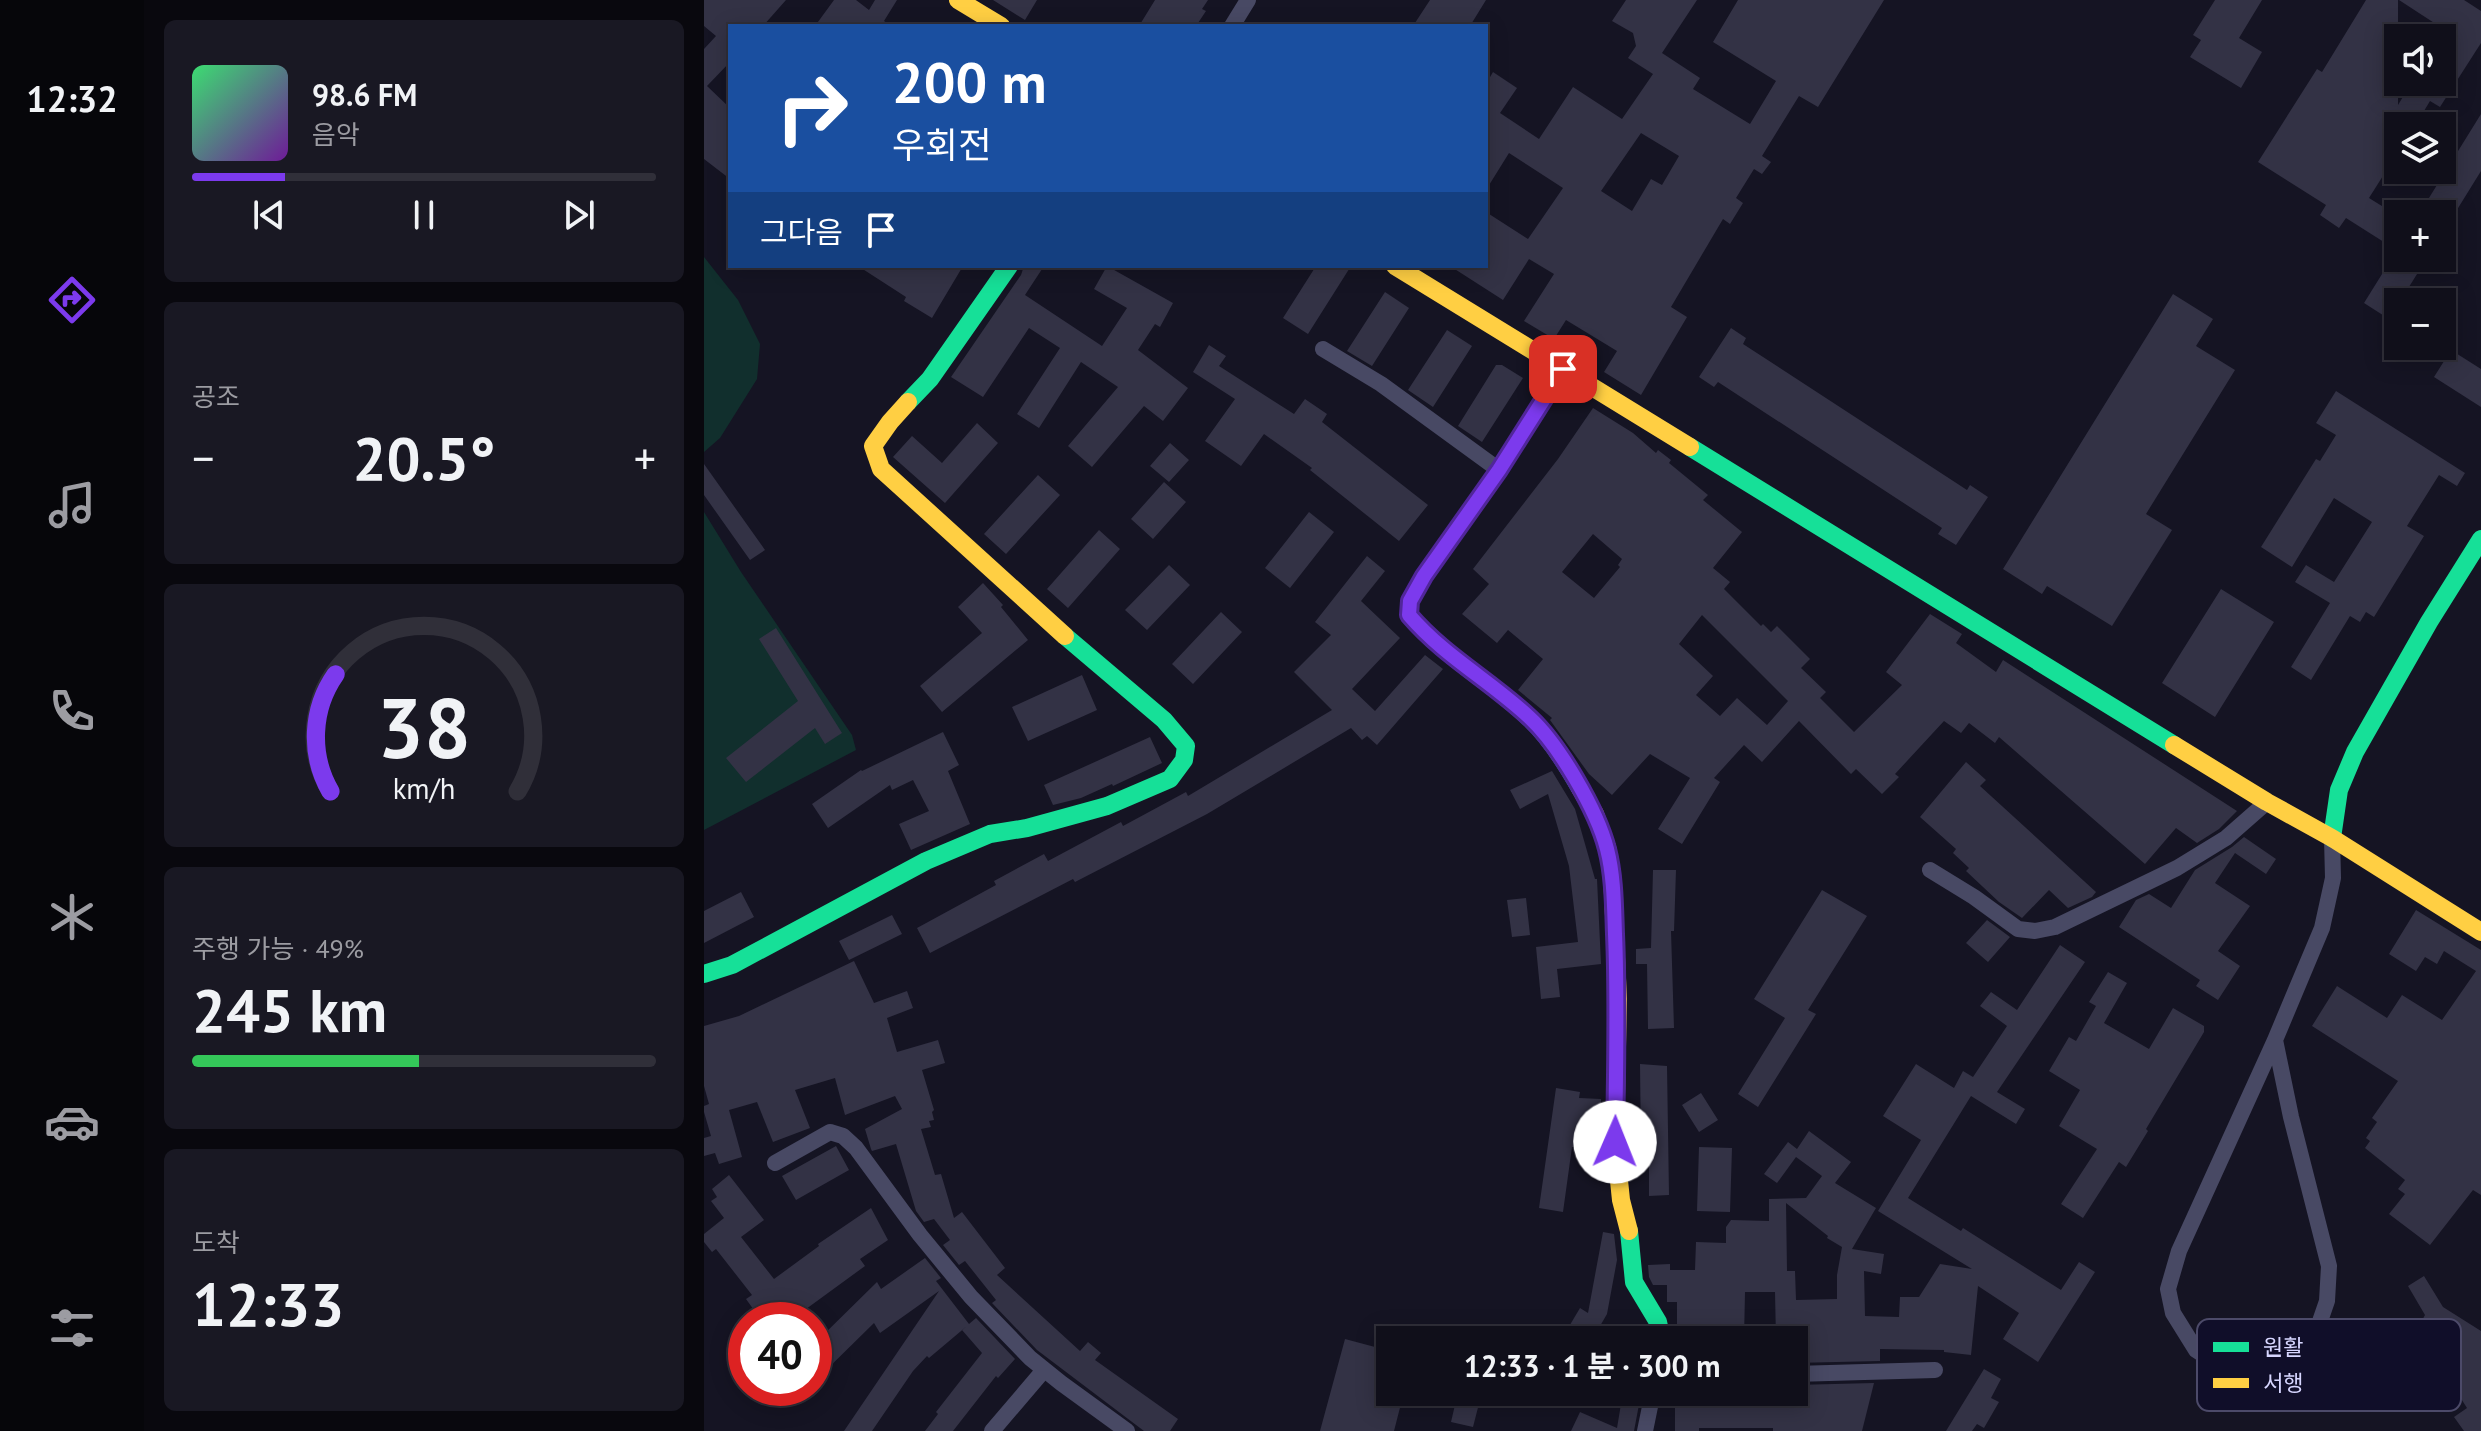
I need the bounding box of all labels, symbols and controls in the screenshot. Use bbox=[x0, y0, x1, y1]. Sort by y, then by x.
map controls bbox=[2384, 24, 2456, 360]
button: sound bbox=[2384, 24, 2456, 96]
text: 200 m bbox=[892, 46, 1047, 118]
icon: right bbox=[760, 56, 864, 160]
text: 12:32 bbox=[26, 75, 118, 122]
text: 98.6 FM bbox=[312, 75, 417, 114]
button: layers bbox=[2384, 112, 2456, 184]
text: 음악 bbox=[312, 118, 360, 151]
text: 우회전 bbox=[892, 121, 991, 168]
icon: previous bbox=[247, 193, 291, 237]
icon: pause bbox=[402, 193, 446, 237]
icon: next bbox=[557, 193, 601, 237]
button: + bbox=[2384, 200, 2456, 272]
icon: arrive bbox=[859, 208, 903, 252]
text: 그다음 bbox=[760, 212, 843, 251]
icon: directions bbox=[44, 272, 100, 328]
button: − bbox=[2384, 288, 2456, 360]
pin bbox=[1529, 335, 1597, 403]
icon: arrive bbox=[1541, 347, 1585, 391]
text: 공조 bbox=[192, 380, 240, 413]
text: 20.5° bbox=[352, 419, 496, 497]
text: − bbox=[192, 429, 214, 486]
text: + bbox=[634, 429, 656, 486]
icon: music bbox=[44, 477, 100, 533]
text: 38 bbox=[377, 672, 471, 780]
icon: phone bbox=[44, 683, 100, 739]
text: km/h bbox=[393, 770, 455, 807]
icon: climate bbox=[44, 889, 100, 945]
text: 주행 가능 · 49% bbox=[192, 932, 364, 965]
text: 245 km bbox=[192, 971, 387, 1049]
icon: car bbox=[44, 1094, 100, 1150]
position arrow bbox=[1573, 1100, 1657, 1184]
text: 도착 bbox=[192, 1226, 240, 1259]
text: 12:33 bbox=[192, 1265, 344, 1343]
icon: filters bbox=[44, 1300, 100, 1356]
speed limit sign: 40 bbox=[728, 1302, 832, 1406]
legend bbox=[2197, 1319, 2461, 1411]
text: 원활 bbox=[2263, 1333, 2303, 1361]
text: 12:33 · 1 분 · 300 m bbox=[1464, 1346, 1720, 1385]
text: 서행 bbox=[2263, 1369, 2303, 1397]

